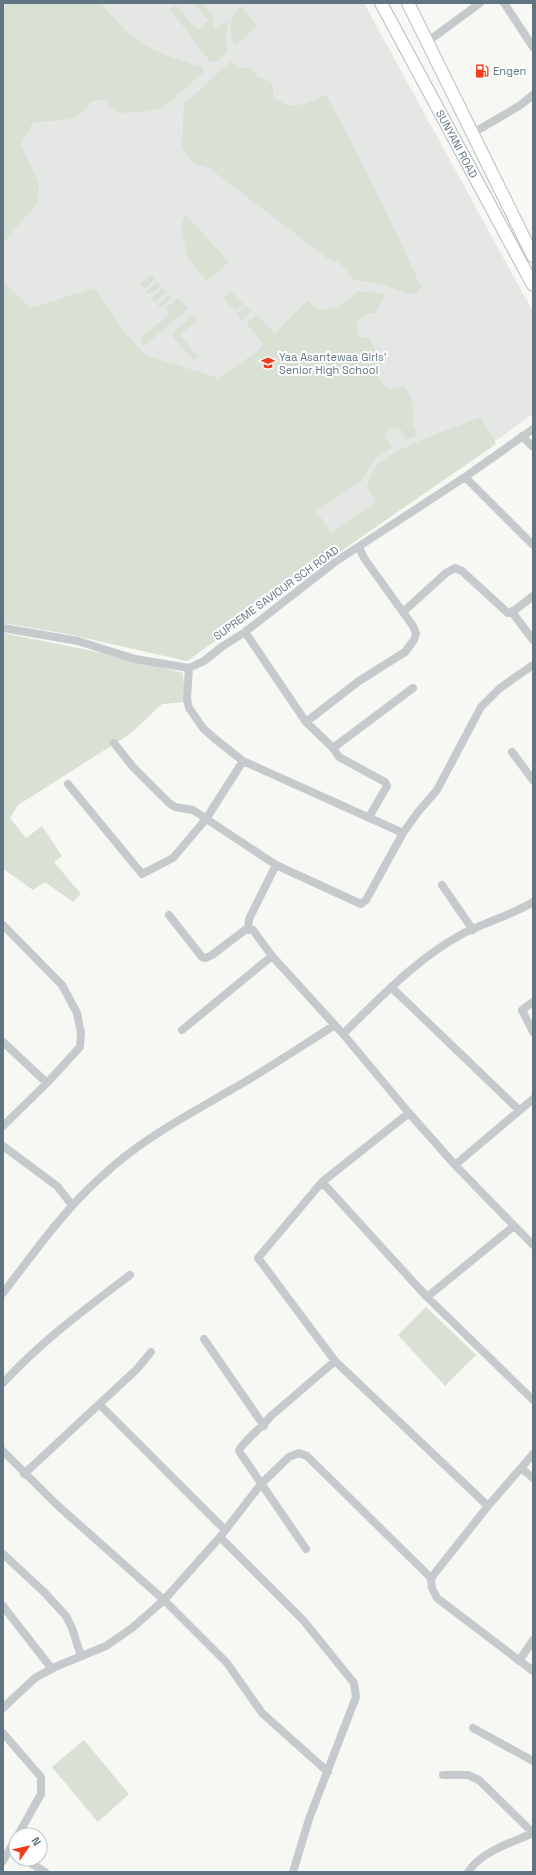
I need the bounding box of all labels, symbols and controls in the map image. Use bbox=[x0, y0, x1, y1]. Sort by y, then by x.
fuel station icon: Engen bbox=[474, 63, 490, 79]
place label: Engen bbox=[493, 64, 526, 78]
street label: SUNYANI ROAD bbox=[433, 107, 481, 180]
place label: Yaa Asantewaa Girls' Senior High School bbox=[279, 350, 387, 377]
school or university icon: Yaa Asantewaa Girls' Senior High School bbox=[260, 355, 276, 371]
street label: SUPREME SAVIOUR SCH ROAD bbox=[211, 543, 341, 643]
north arrow bbox=[8, 1827, 48, 1867]
text: N bbox=[28, 1834, 44, 1848]

